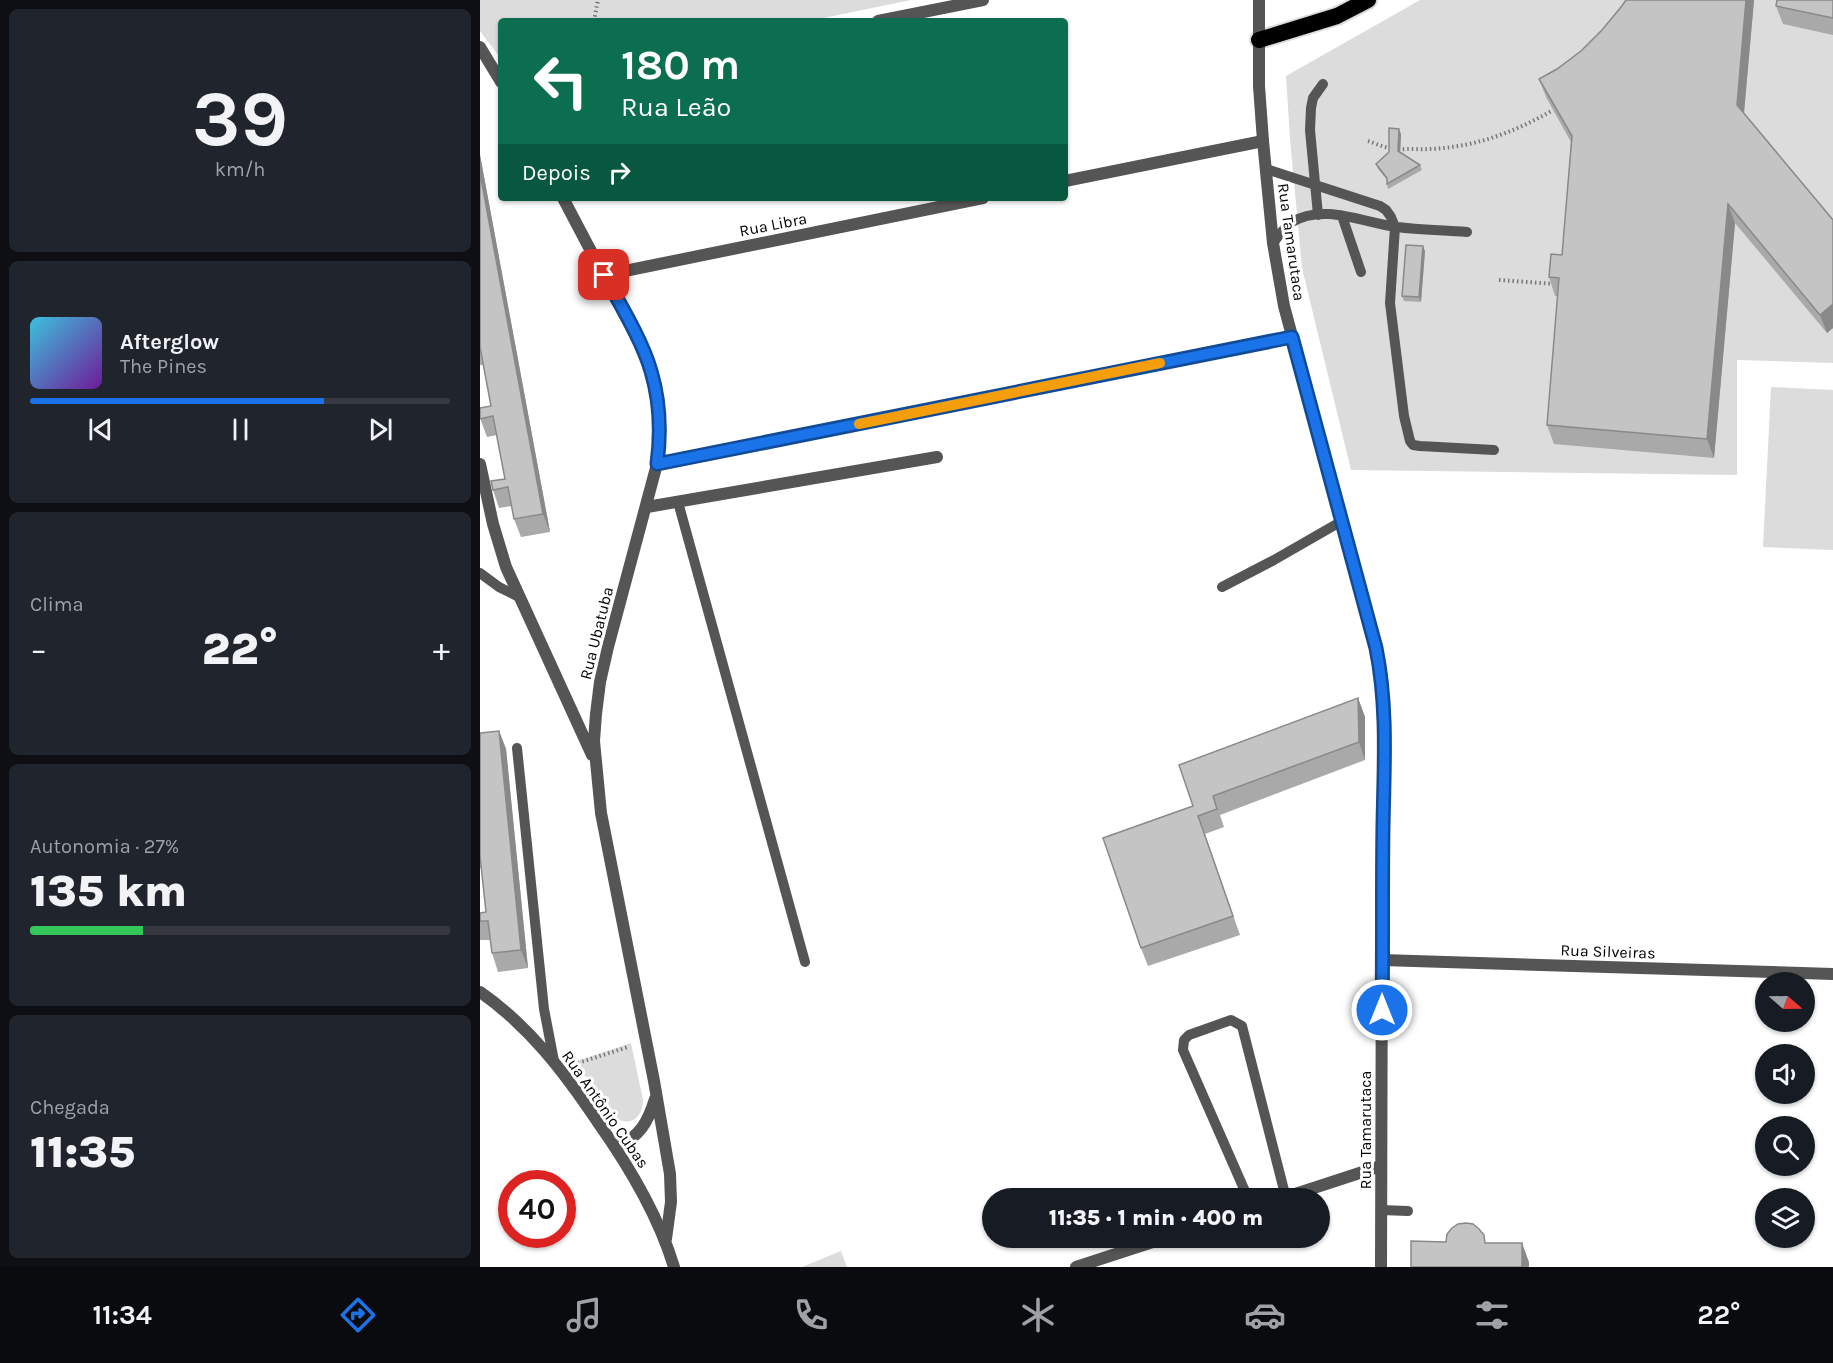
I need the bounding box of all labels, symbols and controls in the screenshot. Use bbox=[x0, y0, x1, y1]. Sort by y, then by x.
text: 180 m bbox=[621, 40, 740, 90]
icon: left bbox=[522, 42, 600, 120]
text: 39 bbox=[192, 73, 288, 165]
text: Rua Leão bbox=[621, 91, 731, 123]
icon: right bbox=[603, 156, 636, 189]
text: km/h bbox=[215, 158, 265, 181]
text: Depois bbox=[522, 160, 591, 186]
street label: Rua Tamarutaca bbox=[1274, 182, 1309, 302]
street label: Rua Libra bbox=[738, 209, 808, 240]
pin bbox=[578, 249, 629, 300]
icon: arrive bbox=[587, 258, 620, 291]
text: Afterglow bbox=[120, 329, 219, 355]
text: The Pines bbox=[120, 355, 207, 378]
icon: previous bbox=[84, 413, 117, 446]
icon: pause bbox=[224, 413, 257, 446]
icon: next bbox=[364, 413, 397, 446]
street label: Rua Ubatuba bbox=[576, 585, 617, 681]
text: Clima bbox=[30, 593, 84, 616]
text: 22° bbox=[202, 623, 278, 675]
text: − bbox=[30, 630, 47, 668]
text: + bbox=[433, 630, 450, 668]
text: Autonomia · 27% bbox=[30, 835, 179, 858]
text: 135 km bbox=[30, 865, 187, 917]
street label: Rua Silveiras bbox=[1560, 940, 1656, 963]
north arrow bbox=[1755, 972, 1815, 1032]
map controls bbox=[1755, 972, 1815, 1248]
position arrow bbox=[1350, 978, 1414, 1042]
button: sound bbox=[1755, 1044, 1815, 1104]
street label: Rua Antônio Cubas bbox=[558, 1047, 653, 1172]
street label: Rua Tamarutaca bbox=[1356, 1071, 1375, 1189]
text: Chegada bbox=[30, 1096, 110, 1119]
button: search bbox=[1755, 1116, 1815, 1176]
text: 11:35 bbox=[30, 1126, 135, 1178]
speed limit sign: 40 bbox=[498, 1170, 576, 1248]
button: layers bbox=[1755, 1188, 1815, 1248]
text: 11:35 · 1 min · 400 m bbox=[1049, 1205, 1263, 1231]
icon: directions bbox=[337, 1294, 379, 1336]
icon: music bbox=[563, 1294, 605, 1336]
icon: phone bbox=[790, 1294, 832, 1336]
icon: climate bbox=[1017, 1294, 1059, 1336]
icon: car bbox=[1244, 1294, 1286, 1336]
icon: filters bbox=[1471, 1294, 1513, 1336]
text: 11:34 bbox=[92, 1299, 152, 1331]
text: 22° bbox=[1697, 1299, 1741, 1331]

